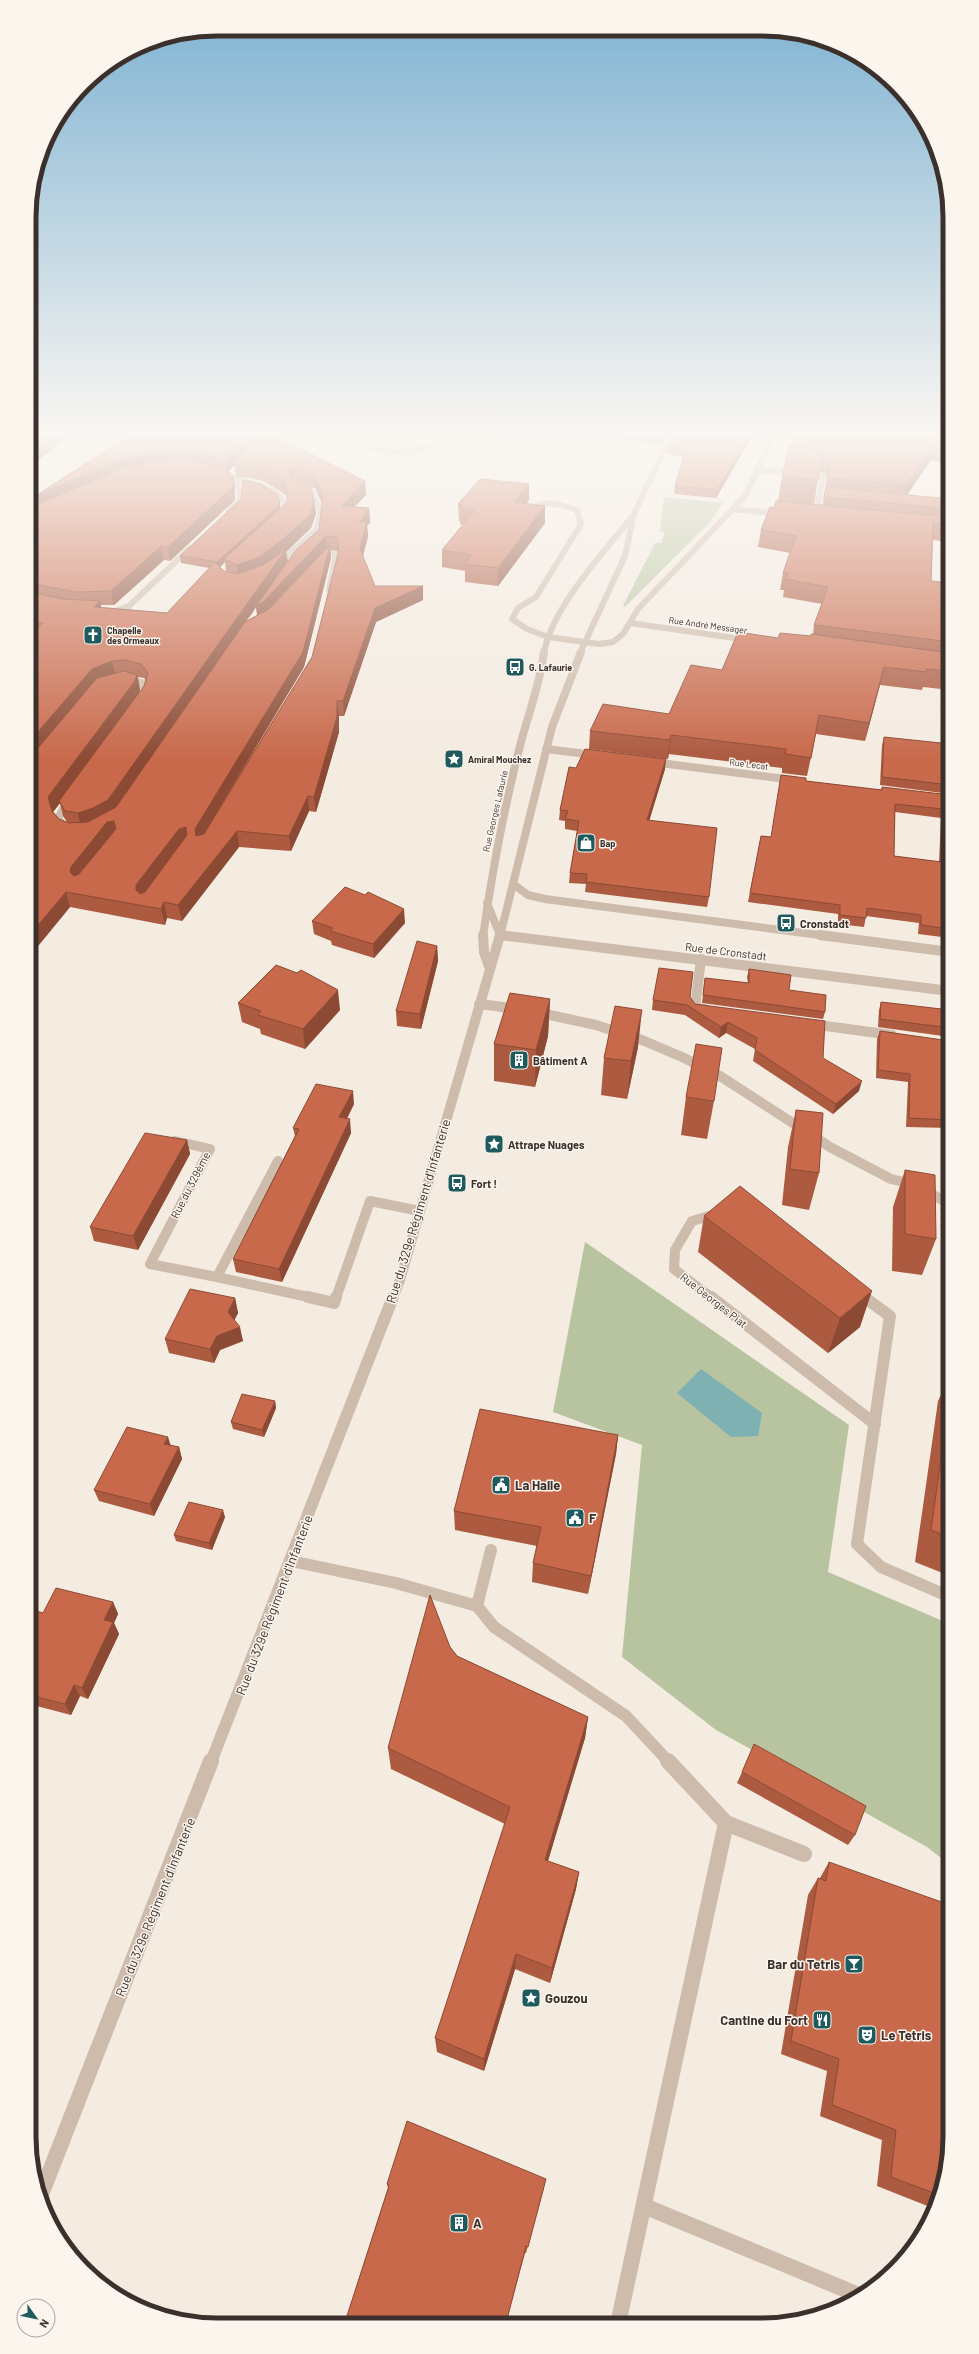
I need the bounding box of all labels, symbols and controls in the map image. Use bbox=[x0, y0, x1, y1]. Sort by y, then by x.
street label: Rue André Messager bbox=[668, 614, 749, 636]
church icon: Chapelle des Ormeaux bbox=[82, 624, 104, 646]
place label: Chapelle des Ormeaux bbox=[107, 625, 159, 646]
bus stop icon: G. Lafaurie bbox=[504, 656, 526, 678]
place label: G. Lafaurie bbox=[529, 662, 572, 673]
place icon: Amiral Mouchez bbox=[443, 748, 465, 770]
place label: Amiral Mouchez bbox=[468, 754, 531, 765]
street label: Rue Lecat bbox=[729, 756, 769, 772]
street label: Rue Georges Lafaurie bbox=[480, 769, 510, 853]
shop icon: Bap bbox=[575, 832, 597, 854]
place label: Bap bbox=[600, 838, 615, 849]
bus stop icon: Cronstadt bbox=[775, 912, 797, 934]
place label: Cronstadt bbox=[800, 917, 849, 930]
street label: Rue de Cronstadt bbox=[684, 940, 768, 962]
building icon: Bâtiment A bbox=[508, 1049, 530, 1071]
place label: Bâtiment A bbox=[533, 1054, 588, 1067]
street label: Rue du 329e Régiment d'Infanterie bbox=[382, 1117, 454, 1305]
place icon: Attrape Nuages bbox=[483, 1133, 505, 1155]
place label: Attrape Nuages bbox=[508, 1138, 585, 1151]
street label: Rue du 329ème bbox=[168, 1149, 212, 1220]
bus stop icon: Fort ! bbox=[446, 1172, 468, 1194]
place label: Fort ! bbox=[471, 1177, 497, 1190]
street label: Rue Georges Piat bbox=[678, 1270, 750, 1330]
public building icon: La Halle bbox=[490, 1474, 512, 1496]
place label: La Halle bbox=[515, 1477, 560, 1493]
public building icon: F bbox=[564, 1507, 586, 1529]
place label: F bbox=[589, 1510, 597, 1526]
street label: Rue du 329e Régiment d'Infanterie bbox=[232, 1513, 316, 1697]
street label: Rue du 329e Régiment d'Infanterie bbox=[112, 1815, 198, 1999]
bar icon: Bar du Tetris bbox=[843, 1953, 865, 1975]
place label: Bar du Tetris bbox=[767, 1956, 840, 1972]
place icon: Gouzou bbox=[520, 1987, 542, 2009]
place label: Gouzou bbox=[545, 1990, 588, 2006]
restaurant icon: Cantine du Fort bbox=[811, 2009, 833, 2031]
place label: Cantine du Fort bbox=[720, 2012, 808, 2028]
theatre icon: Le Tetris bbox=[856, 2024, 878, 2046]
place label: Le Tetris bbox=[881, 2027, 932, 2043]
building icon: A bbox=[448, 2212, 470, 2234]
place label: A bbox=[473, 2215, 482, 2231]
north arrow bbox=[16, 2298, 56, 2338]
text: N bbox=[37, 2317, 52, 2330]

